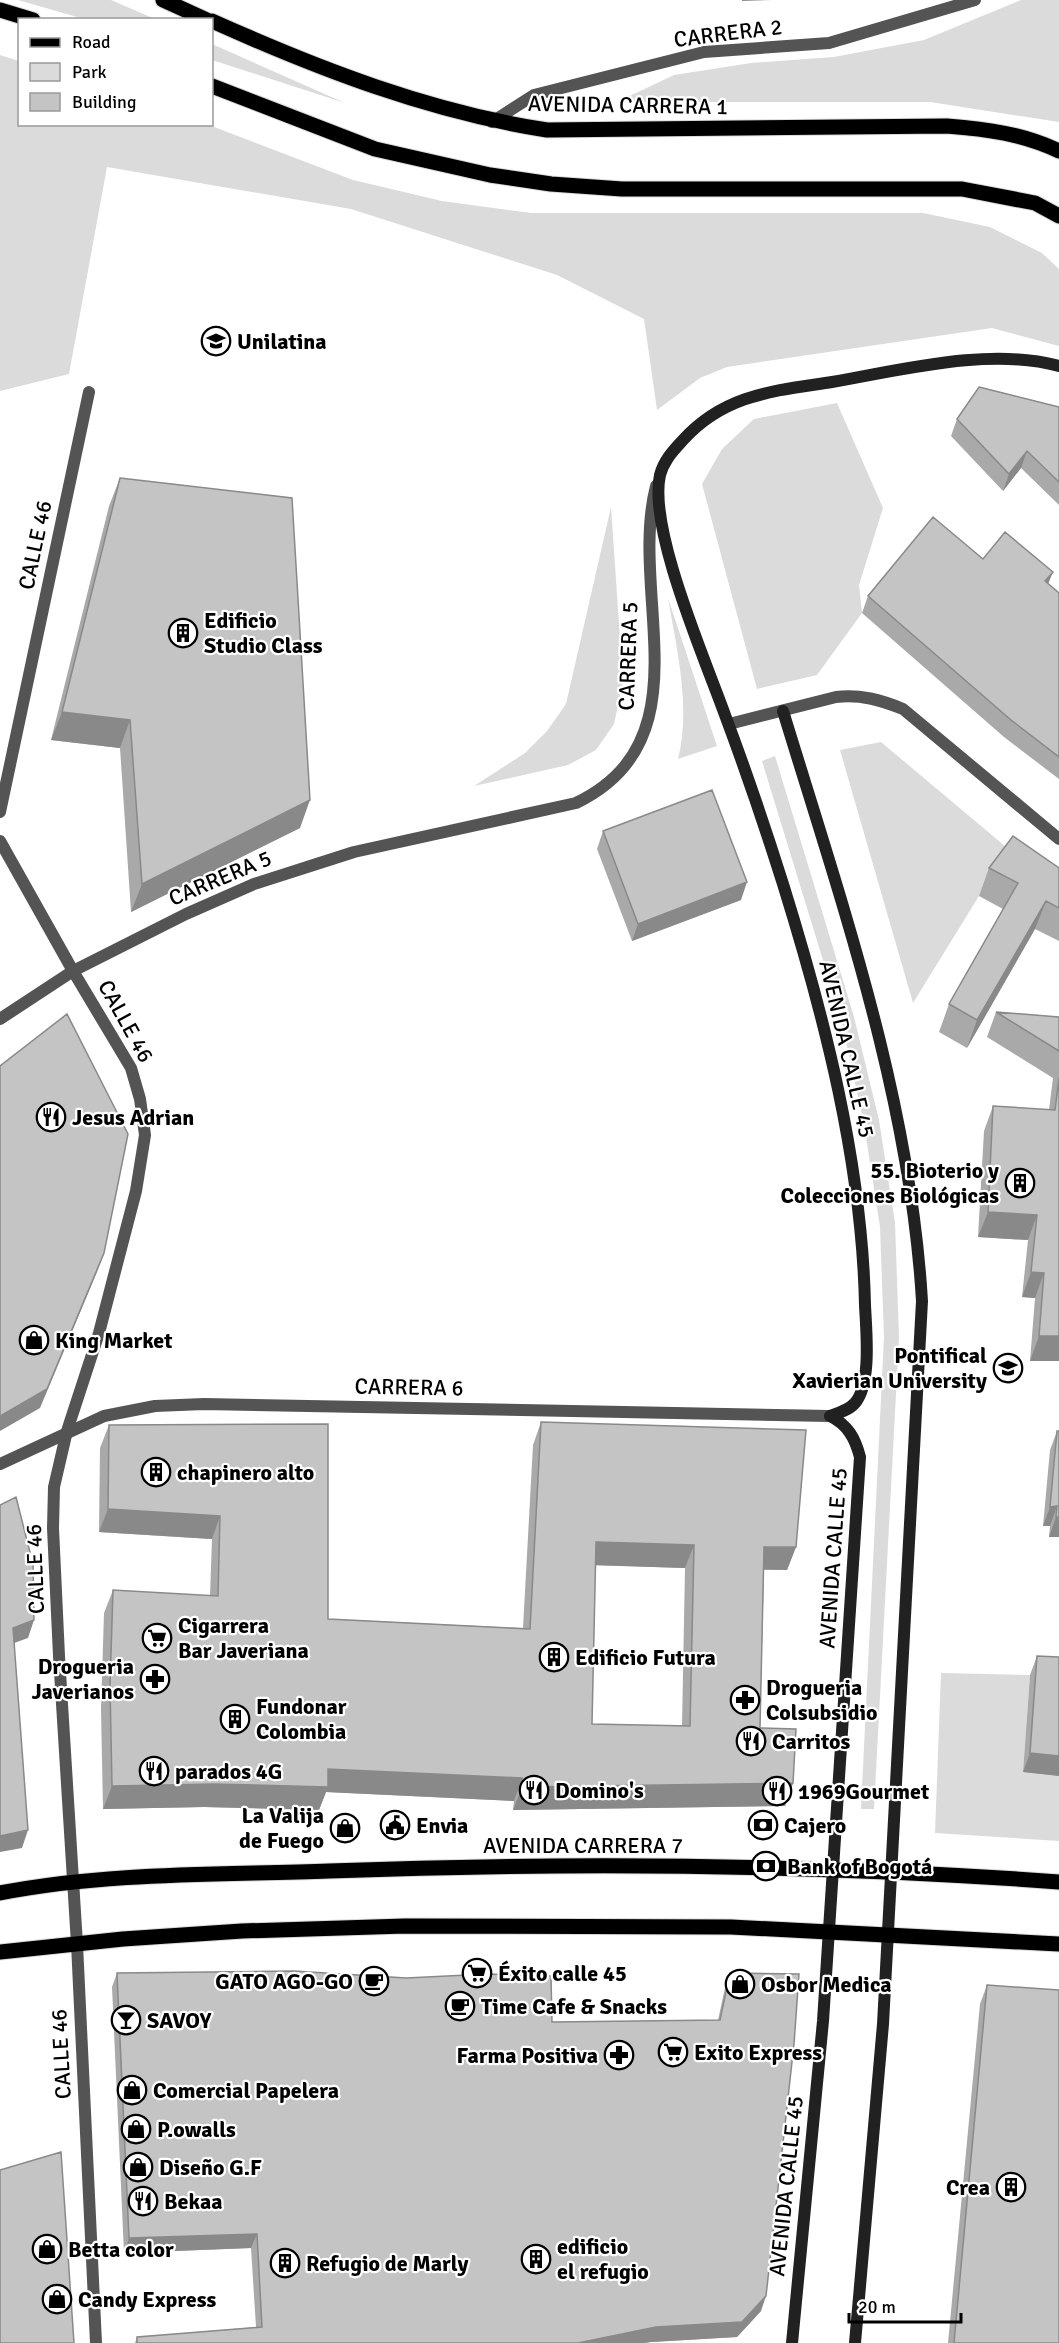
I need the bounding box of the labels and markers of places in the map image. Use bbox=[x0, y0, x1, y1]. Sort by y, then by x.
school or university icon: Unilatina bbox=[200, 325, 232, 357]
place label: Unilatina bbox=[237, 328, 327, 355]
place label: Edificio Studio Class bbox=[204, 607, 323, 659]
building icon: Edificio Studio Class bbox=[167, 617, 199, 649]
restaurant icon: Jesus Adrian bbox=[35, 1101, 67, 1133]
place label: Jesus Adrian bbox=[72, 1104, 194, 1131]
place label: 55. Bioterio y Colecciones Biológicas bbox=[781, 1157, 999, 1209]
building icon: 55. Bioterio y Colecciones Biológicas bbox=[1004, 1167, 1036, 1199]
shop icon: King Market bbox=[18, 1324, 50, 1356]
place label: King Market bbox=[55, 1327, 173, 1354]
place label: Pontifical Xavierian University bbox=[792, 1342, 987, 1394]
school or university icon: Pontifical Xavierian University bbox=[992, 1352, 1024, 1384]
building icon: chapinero alto bbox=[140, 1456, 172, 1488]
place label: chapinero alto bbox=[177, 1459, 314, 1486]
place label: Cigarrera Bar Javeriana bbox=[178, 1612, 309, 1664]
supermarket icon: Cigarrera Bar Javeriana bbox=[141, 1622, 173, 1654]
building icon: Edificio Futura bbox=[538, 1641, 570, 1673]
place label: Edificio Futura bbox=[575, 1644, 716, 1671]
place label: Drogueria Javerianos bbox=[32, 1653, 134, 1705]
pharmacy icon: Drogueria Javerianos bbox=[139, 1663, 171, 1695]
place label: Drogueria Colsubsidio bbox=[766, 1674, 878, 1726]
pharmacy icon: Drogueria Colsubsidio bbox=[729, 1684, 761, 1716]
place label: Fundonar Colombia bbox=[256, 1693, 347, 1745]
building icon: Fundonar Colombia bbox=[219, 1703, 251, 1735]
restaurant icon: Carritos bbox=[735, 1725, 767, 1757]
place label: Carritos bbox=[772, 1728, 851, 1755]
restaurant icon: parados 4G bbox=[138, 1755, 170, 1787]
place label: parados 4G bbox=[175, 1758, 282, 1785]
restaurant icon: Domino's bbox=[518, 1774, 550, 1806]
restaurant icon: 1969Gourmet bbox=[761, 1775, 793, 1807]
place label: Domino's bbox=[555, 1777, 644, 1804]
place label: 1969Gourmet bbox=[798, 1778, 929, 1805]
place label: La Valija de Fuego bbox=[239, 1802, 324, 1854]
public building icon: Envia bbox=[379, 1809, 411, 1841]
bank icon: Cajero bbox=[747, 1809, 779, 1841]
shop icon: La Valija de Fuego bbox=[329, 1812, 361, 1844]
place label: Envia bbox=[416, 1812, 468, 1839]
place label: Cajero bbox=[784, 1812, 846, 1839]
bank icon: Bank of Bogotá bbox=[750, 1850, 782, 1882]
place label: Bank of Bogotá bbox=[787, 1853, 932, 1880]
supermarket icon: Éxito calle 45 bbox=[461, 1957, 493, 1989]
place label: Éxito calle 45 bbox=[498, 1960, 627, 1987]
cafe icon: GATO AGO-GO bbox=[358, 1965, 390, 1997]
place label: GATO AGO-GO bbox=[215, 1968, 353, 1995]
shop icon: Osbor Medica bbox=[724, 1968, 756, 2000]
place label: Osbor Medica bbox=[761, 1971, 892, 1998]
cafe icon: Time Cafe & Snacks bbox=[444, 1990, 476, 2022]
place label: Time Cafe & Snacks bbox=[481, 1993, 667, 2020]
bar icon: SAVOY bbox=[110, 2004, 142, 2036]
place label: SAVOY bbox=[147, 2007, 212, 2034]
supermarket icon: Exito Express bbox=[657, 2036, 689, 2068]
pharmacy icon: Farma Positiva bbox=[603, 2039, 635, 2071]
place label: Exito Express bbox=[694, 2039, 822, 2066]
place label: Farma Positiva bbox=[456, 2042, 598, 2069]
shop icon: Comercial Papelera bbox=[116, 2074, 148, 2106]
place label: Comercial Papelera bbox=[153, 2077, 339, 2104]
shop icon: P.owalls bbox=[120, 2113, 152, 2145]
place label: P.owalls bbox=[157, 2116, 236, 2143]
shop icon: Diseño G.F bbox=[122, 2151, 154, 2183]
place label: Diseño G.F bbox=[159, 2154, 262, 2181]
building icon: Crea bbox=[995, 2171, 1027, 2203]
place label: Crea bbox=[946, 2174, 990, 2201]
restaurant icon: Bekaa bbox=[127, 2185, 159, 2217]
place label: Bekaa bbox=[164, 2188, 223, 2215]
shop icon: Betta color bbox=[31, 2233, 63, 2265]
place label: edificio el refugio bbox=[557, 2233, 649, 2285]
place label: Betta color bbox=[68, 2236, 174, 2263]
building icon: edificio el refugio bbox=[520, 2243, 552, 2275]
building icon: Refugio de Marly bbox=[269, 2247, 301, 2279]
place label: Refugio de Marly bbox=[306, 2250, 468, 2277]
shop icon: Candy Express bbox=[41, 2283, 73, 2315]
place label: Candy Express bbox=[78, 2286, 216, 2313]

